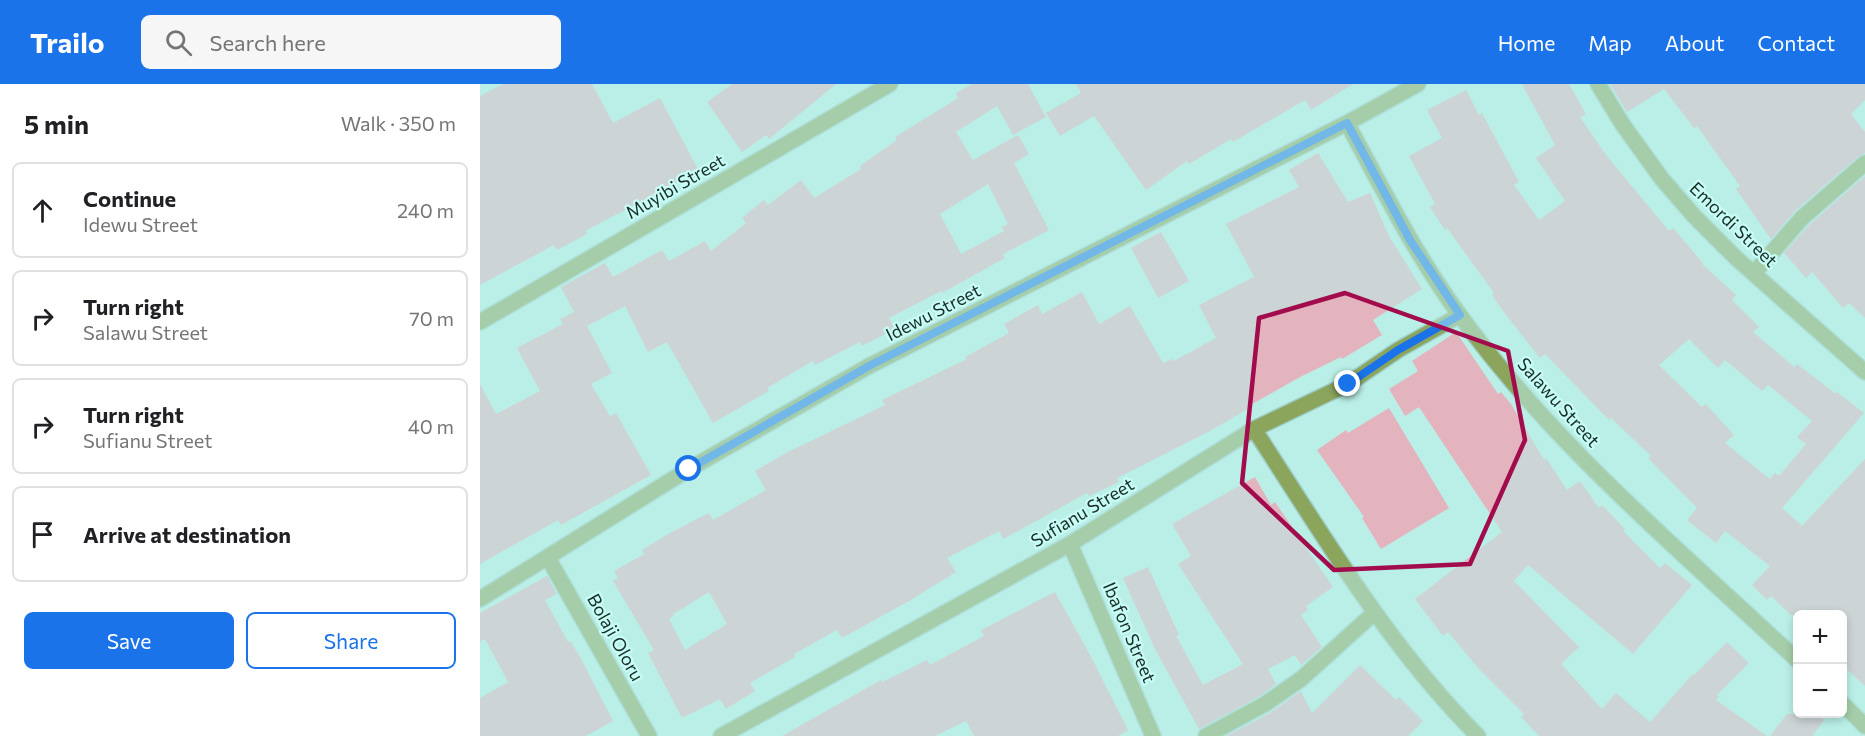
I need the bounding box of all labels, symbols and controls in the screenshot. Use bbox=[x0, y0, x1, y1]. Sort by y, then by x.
search box bbox=[141, 15, 561, 69]
text: Trailo bbox=[30, 25, 105, 59]
icon: search bbox=[162, 26, 195, 59]
text: Search here bbox=[210, 29, 326, 56]
text: Home bbox=[1498, 30, 1555, 55]
text: Map bbox=[1588, 30, 1632, 55]
text: About bbox=[1665, 30, 1724, 55]
text: Contact bbox=[1757, 30, 1835, 55]
text: 5 min bbox=[24, 108, 89, 139]
text: Walk · 350 m bbox=[341, 111, 456, 135]
street label: Muyibi Street bbox=[622, 149, 728, 223]
street label: Emordi Street bbox=[1686, 177, 1782, 271]
text: Continue bbox=[83, 185, 176, 212]
icon: ahead bbox=[26, 194, 59, 227]
text: 240 m bbox=[397, 198, 454, 222]
text: Idewu Street bbox=[83, 212, 198, 236]
street label: Idewu Street bbox=[882, 279, 984, 345]
text: Turn right bbox=[83, 293, 184, 320]
icon: right bbox=[26, 302, 59, 335]
text: 70 m bbox=[409, 306, 454, 330]
text: Salawu Street bbox=[83, 320, 208, 344]
street label: Salawu Street bbox=[1513, 353, 1605, 451]
route end bbox=[1334, 370, 1360, 396]
text: Turn right bbox=[83, 401, 184, 428]
icon: right bbox=[26, 410, 59, 443]
text: 40 m bbox=[408, 414, 454, 438]
text: Sufianu Street bbox=[83, 428, 212, 452]
route start bbox=[675, 455, 701, 481]
street label: Sufianu Street bbox=[1026, 473, 1138, 551]
icon: arrive bbox=[26, 518, 59, 551]
text: Arrive at destination bbox=[83, 521, 291, 548]
street label: Ibafon Street bbox=[1099, 578, 1161, 686]
street label: Bolaji Oloru bbox=[583, 590, 649, 684]
map controls bbox=[1793, 610, 1847, 718]
button: + bbox=[1793, 610, 1847, 664]
button: Save bbox=[24, 612, 234, 669]
button: Share bbox=[246, 612, 456, 669]
button: − bbox=[1793, 664, 1847, 718]

